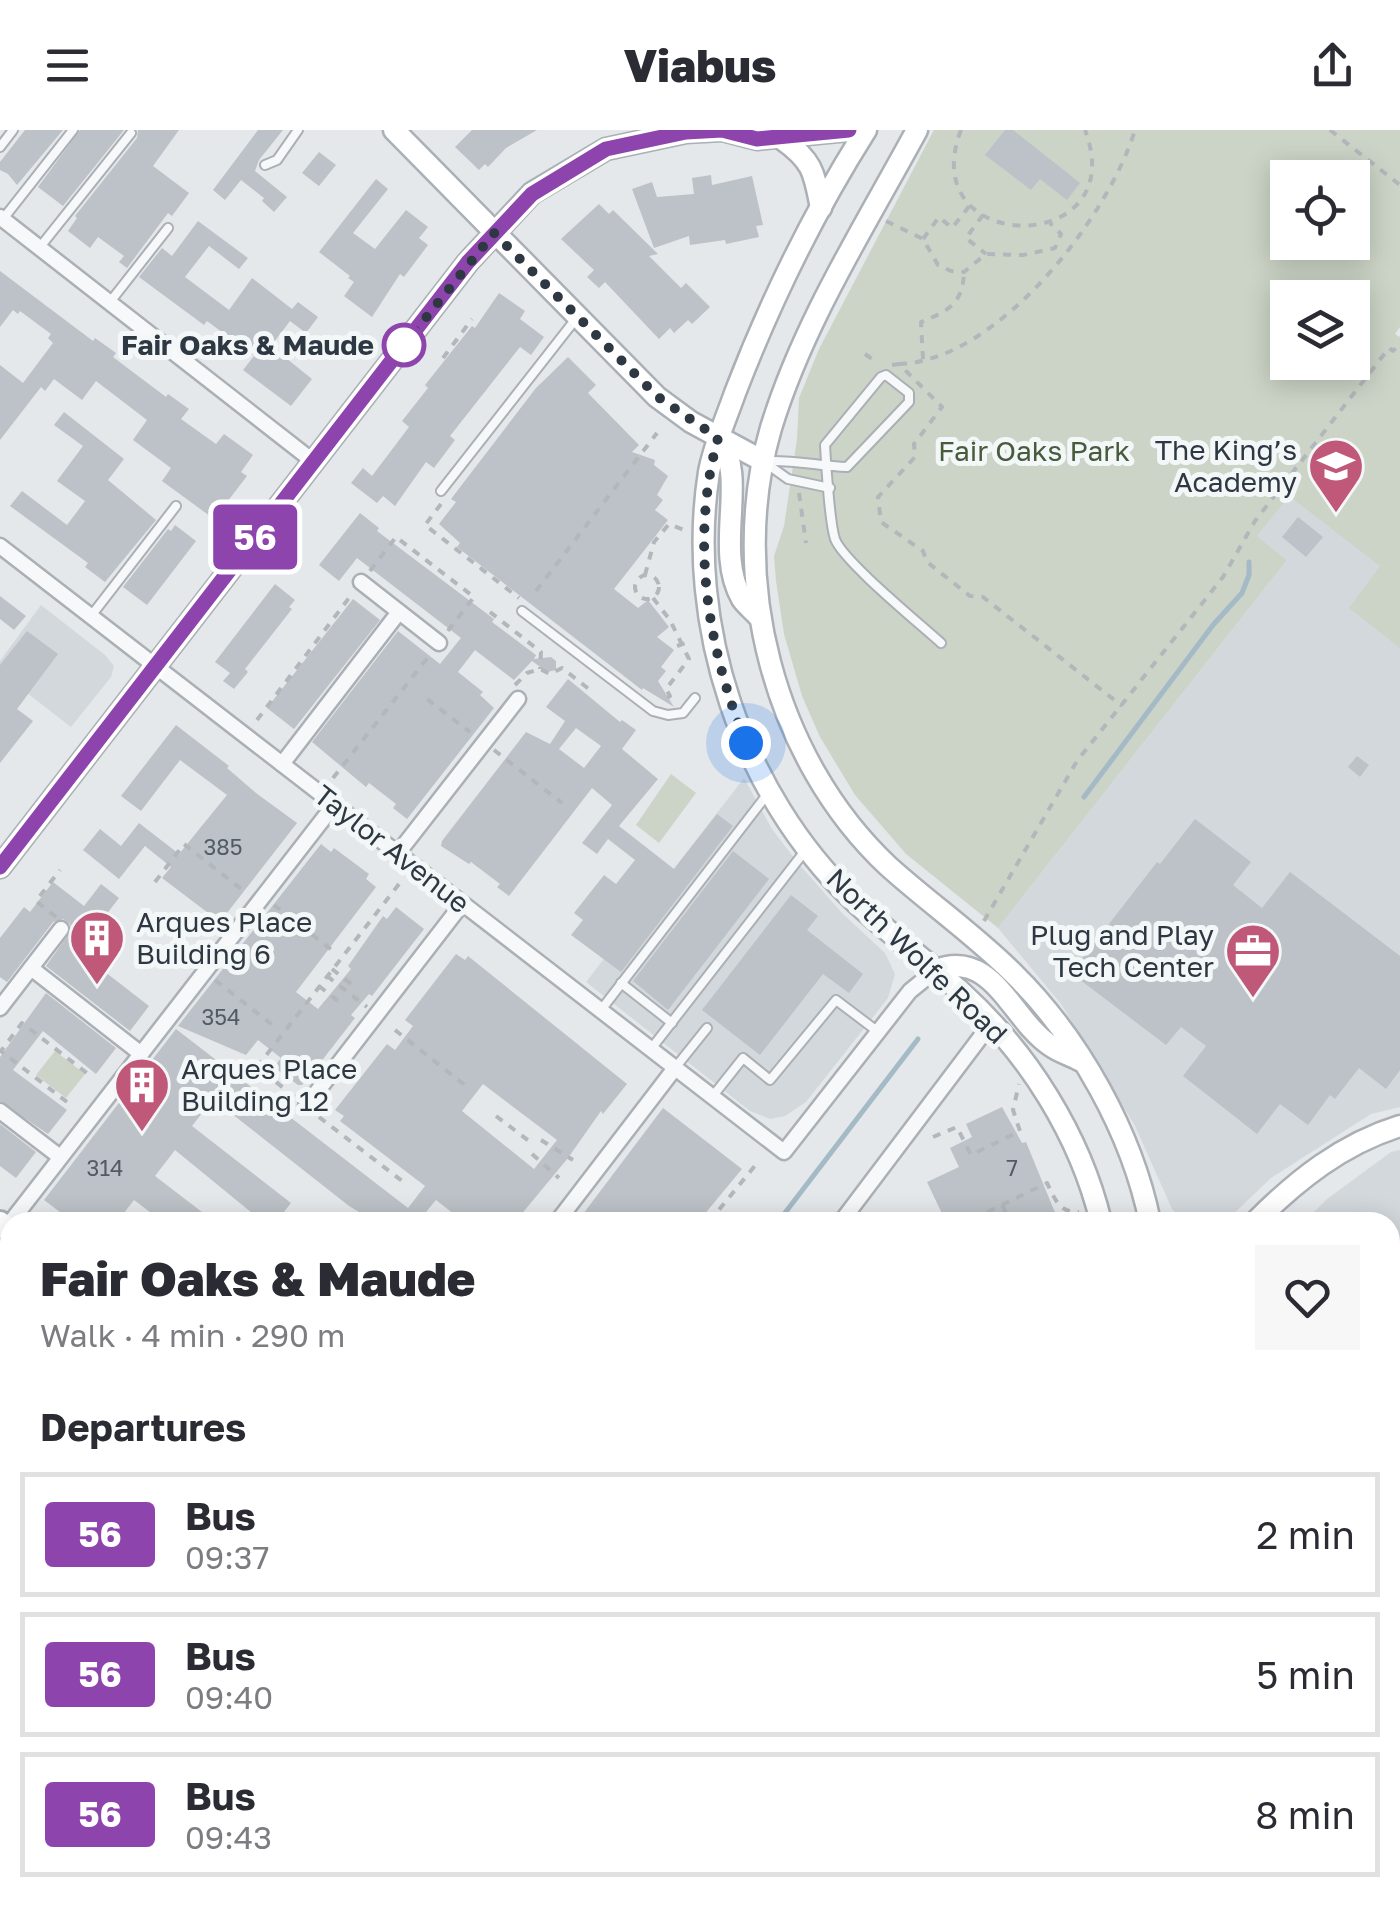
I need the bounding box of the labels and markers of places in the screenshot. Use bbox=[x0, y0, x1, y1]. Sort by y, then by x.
marker: Fair Oaks & Maude bbox=[383, 324, 425, 366]
place label: Fair Oaks & Maude bbox=[121, 328, 374, 361]
place label: The King’s Academy bbox=[1155, 433, 1297, 498]
school or university icon: The King’s Academy bbox=[1306, 436, 1366, 515]
place label: Arques Place Building 6 bbox=[136, 905, 312, 970]
building icon: Arques Place Building 6 bbox=[67, 908, 127, 987]
place label: Plug and Play Tech Center bbox=[1030, 918, 1214, 983]
office icon: Plug and Play Tech Center bbox=[1223, 921, 1283, 1000]
place label: Arques Place Building 12 bbox=[181, 1052, 357, 1117]
building icon: Arques Place Building 12 bbox=[112, 1055, 172, 1134]

